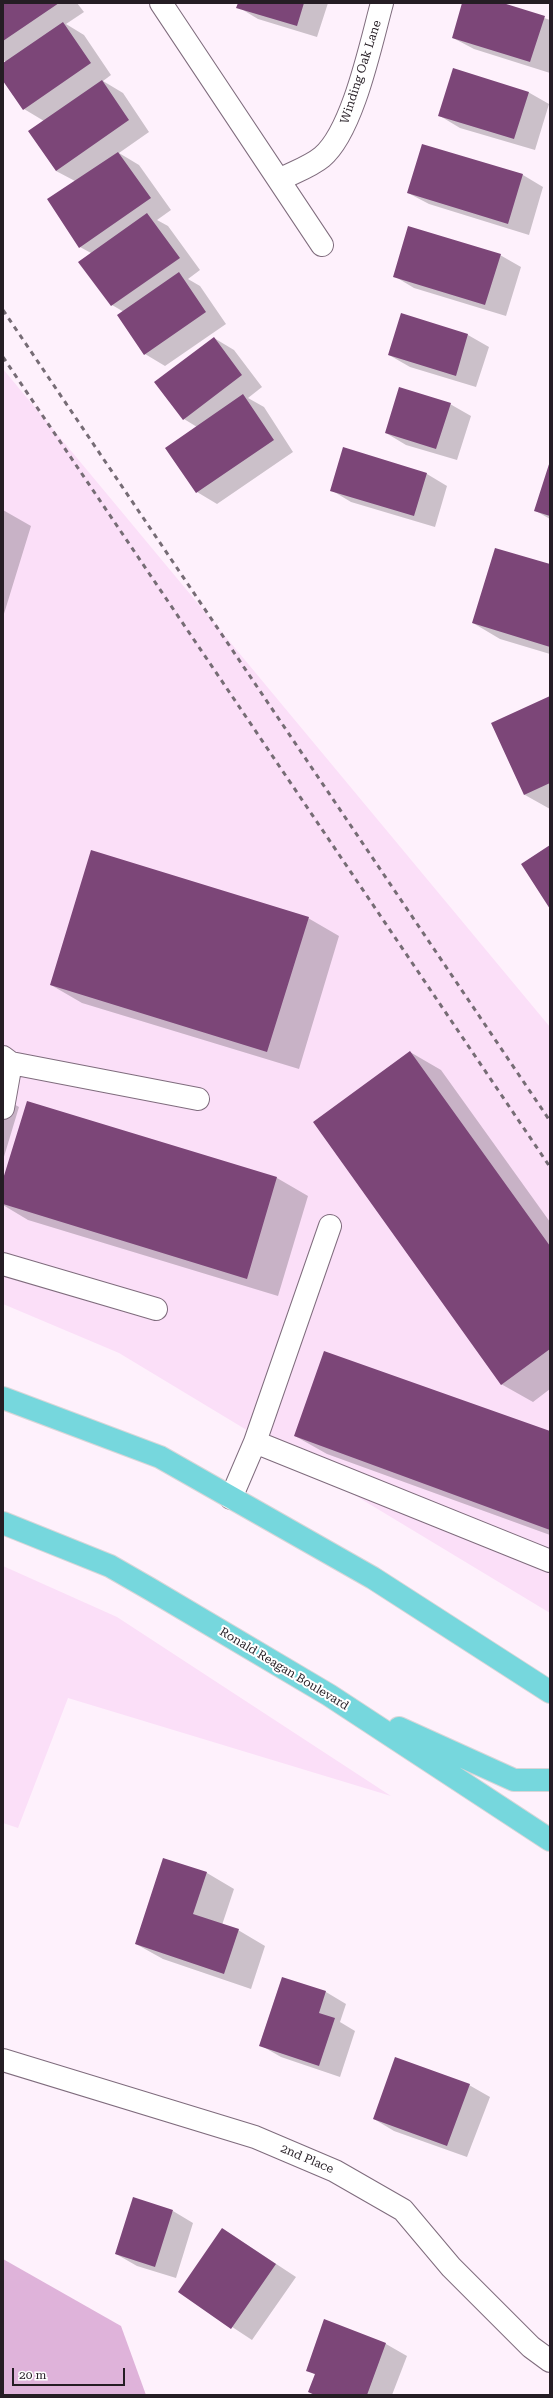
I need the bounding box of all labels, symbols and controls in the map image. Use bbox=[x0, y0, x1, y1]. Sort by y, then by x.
street label: Winding Oak Lane bbox=[337, 18, 385, 126]
street label: Ronald Reagan Boulevard bbox=[217, 1625, 351, 1713]
street label: 2nd Place bbox=[278, 2141, 336, 2177]
scale bar bbox=[14, 2360, 127, 2386]
text: 20 m bbox=[19, 2368, 46, 2382]

